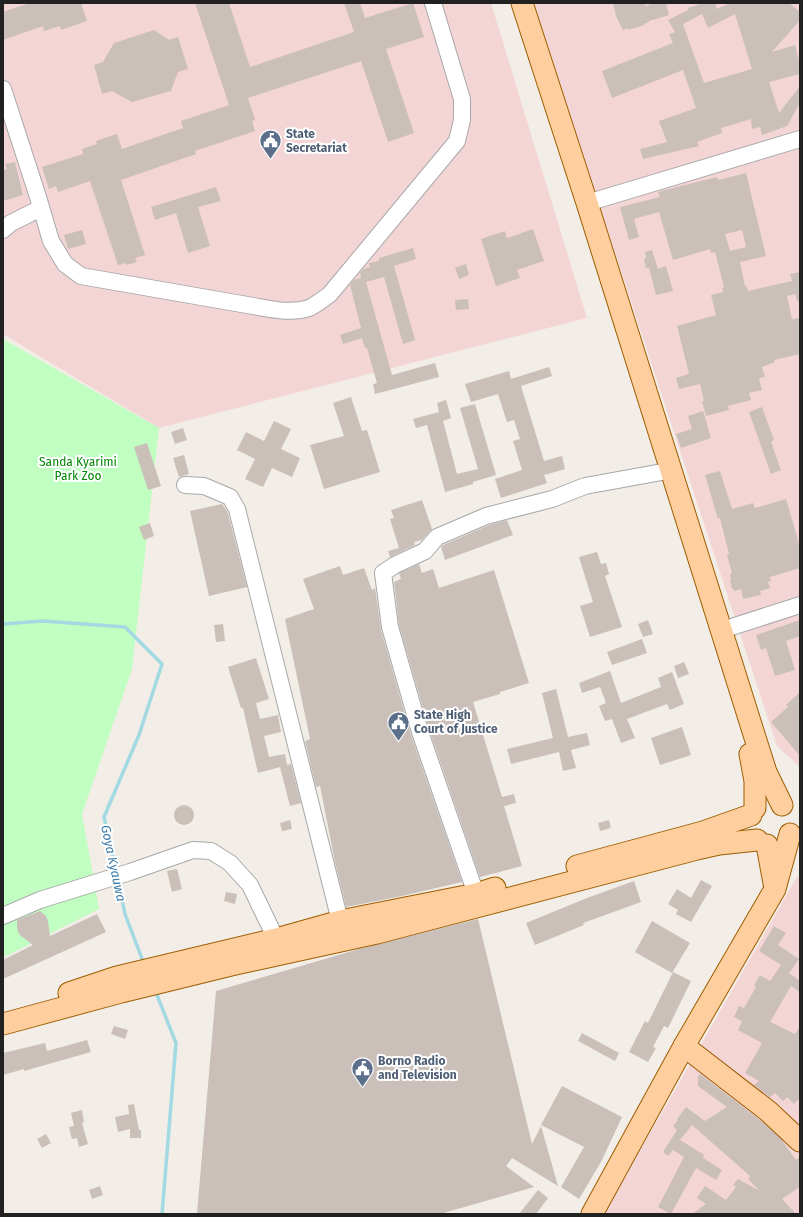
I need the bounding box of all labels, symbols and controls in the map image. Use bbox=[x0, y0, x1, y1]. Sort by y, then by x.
place label: State Secretariat bbox=[286, 127, 347, 155]
public building icon: State Secretariat bbox=[258, 128, 284, 161]
park label: Sanda Kyarimi Park Zoo bbox=[39, 455, 117, 483]
place label: State High Court of Justice bbox=[414, 708, 498, 736]
public building icon: State High Court of Justice bbox=[385, 709, 411, 742]
water label: Goya Kyauwa bbox=[98, 823, 129, 903]
place label: Borno Radio and Television bbox=[378, 1054, 457, 1082]
public building icon: Borno Radio and Television bbox=[350, 1055, 376, 1088]

